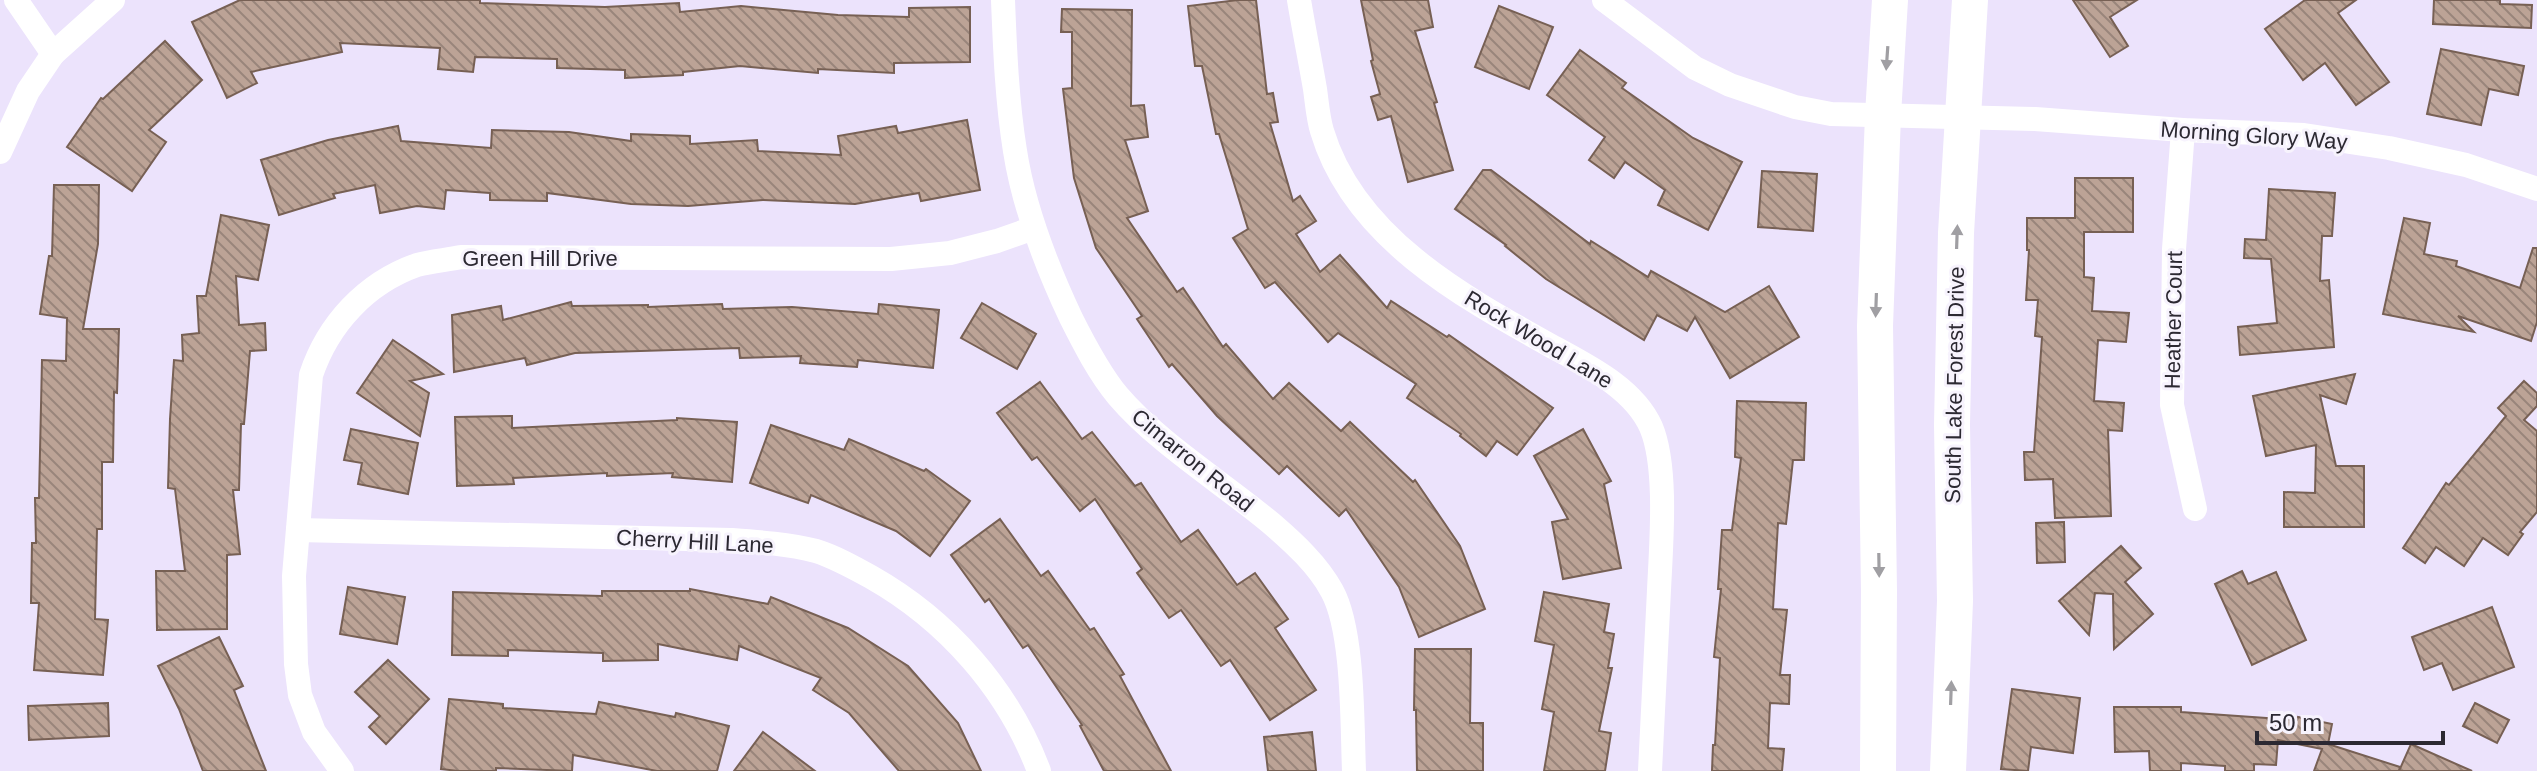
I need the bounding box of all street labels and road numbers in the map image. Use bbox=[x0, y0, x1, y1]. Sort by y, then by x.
street label: Morning Glory Way bbox=[2160, 116, 2348, 155]
street label: Green Hill Drive bbox=[462, 246, 618, 271]
street label: Heather Court bbox=[2160, 251, 2187, 389]
street label: South Lake Forest Drive bbox=[1940, 266, 1969, 504]
street label: Rock Wood Lane bbox=[1460, 285, 1617, 394]
street label: Cimarron Road bbox=[1127, 404, 1259, 517]
street label: Cherry Hill Lane bbox=[616, 525, 774, 558]

